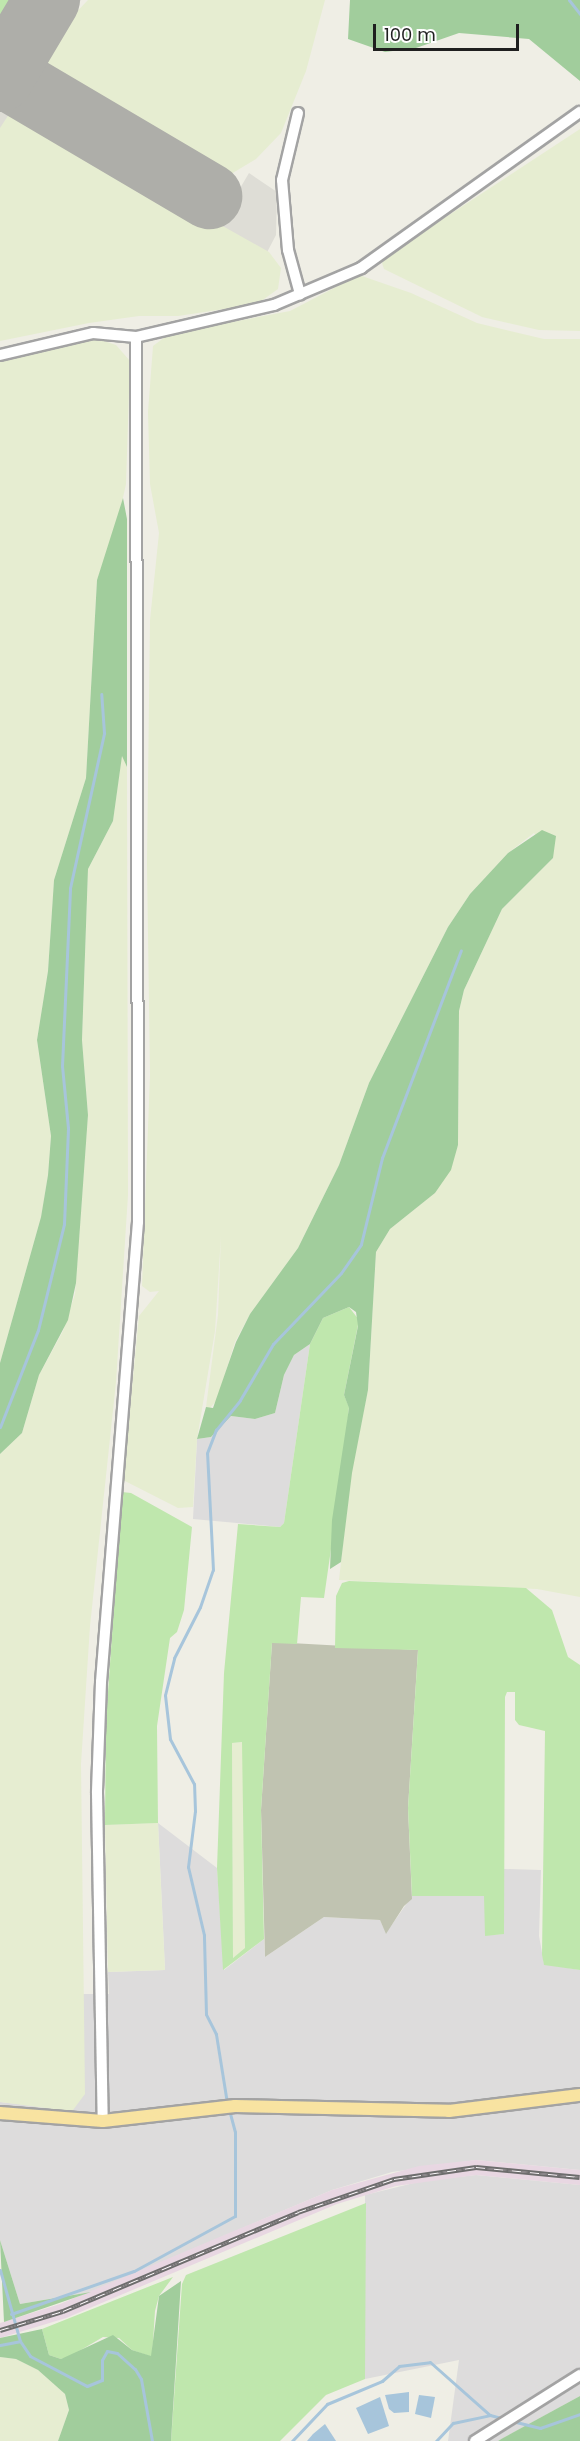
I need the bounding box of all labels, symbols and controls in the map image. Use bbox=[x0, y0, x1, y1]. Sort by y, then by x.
scale bar bbox=[376, 12, 522, 50]
text: 100 m bbox=[384, 22, 436, 47]

